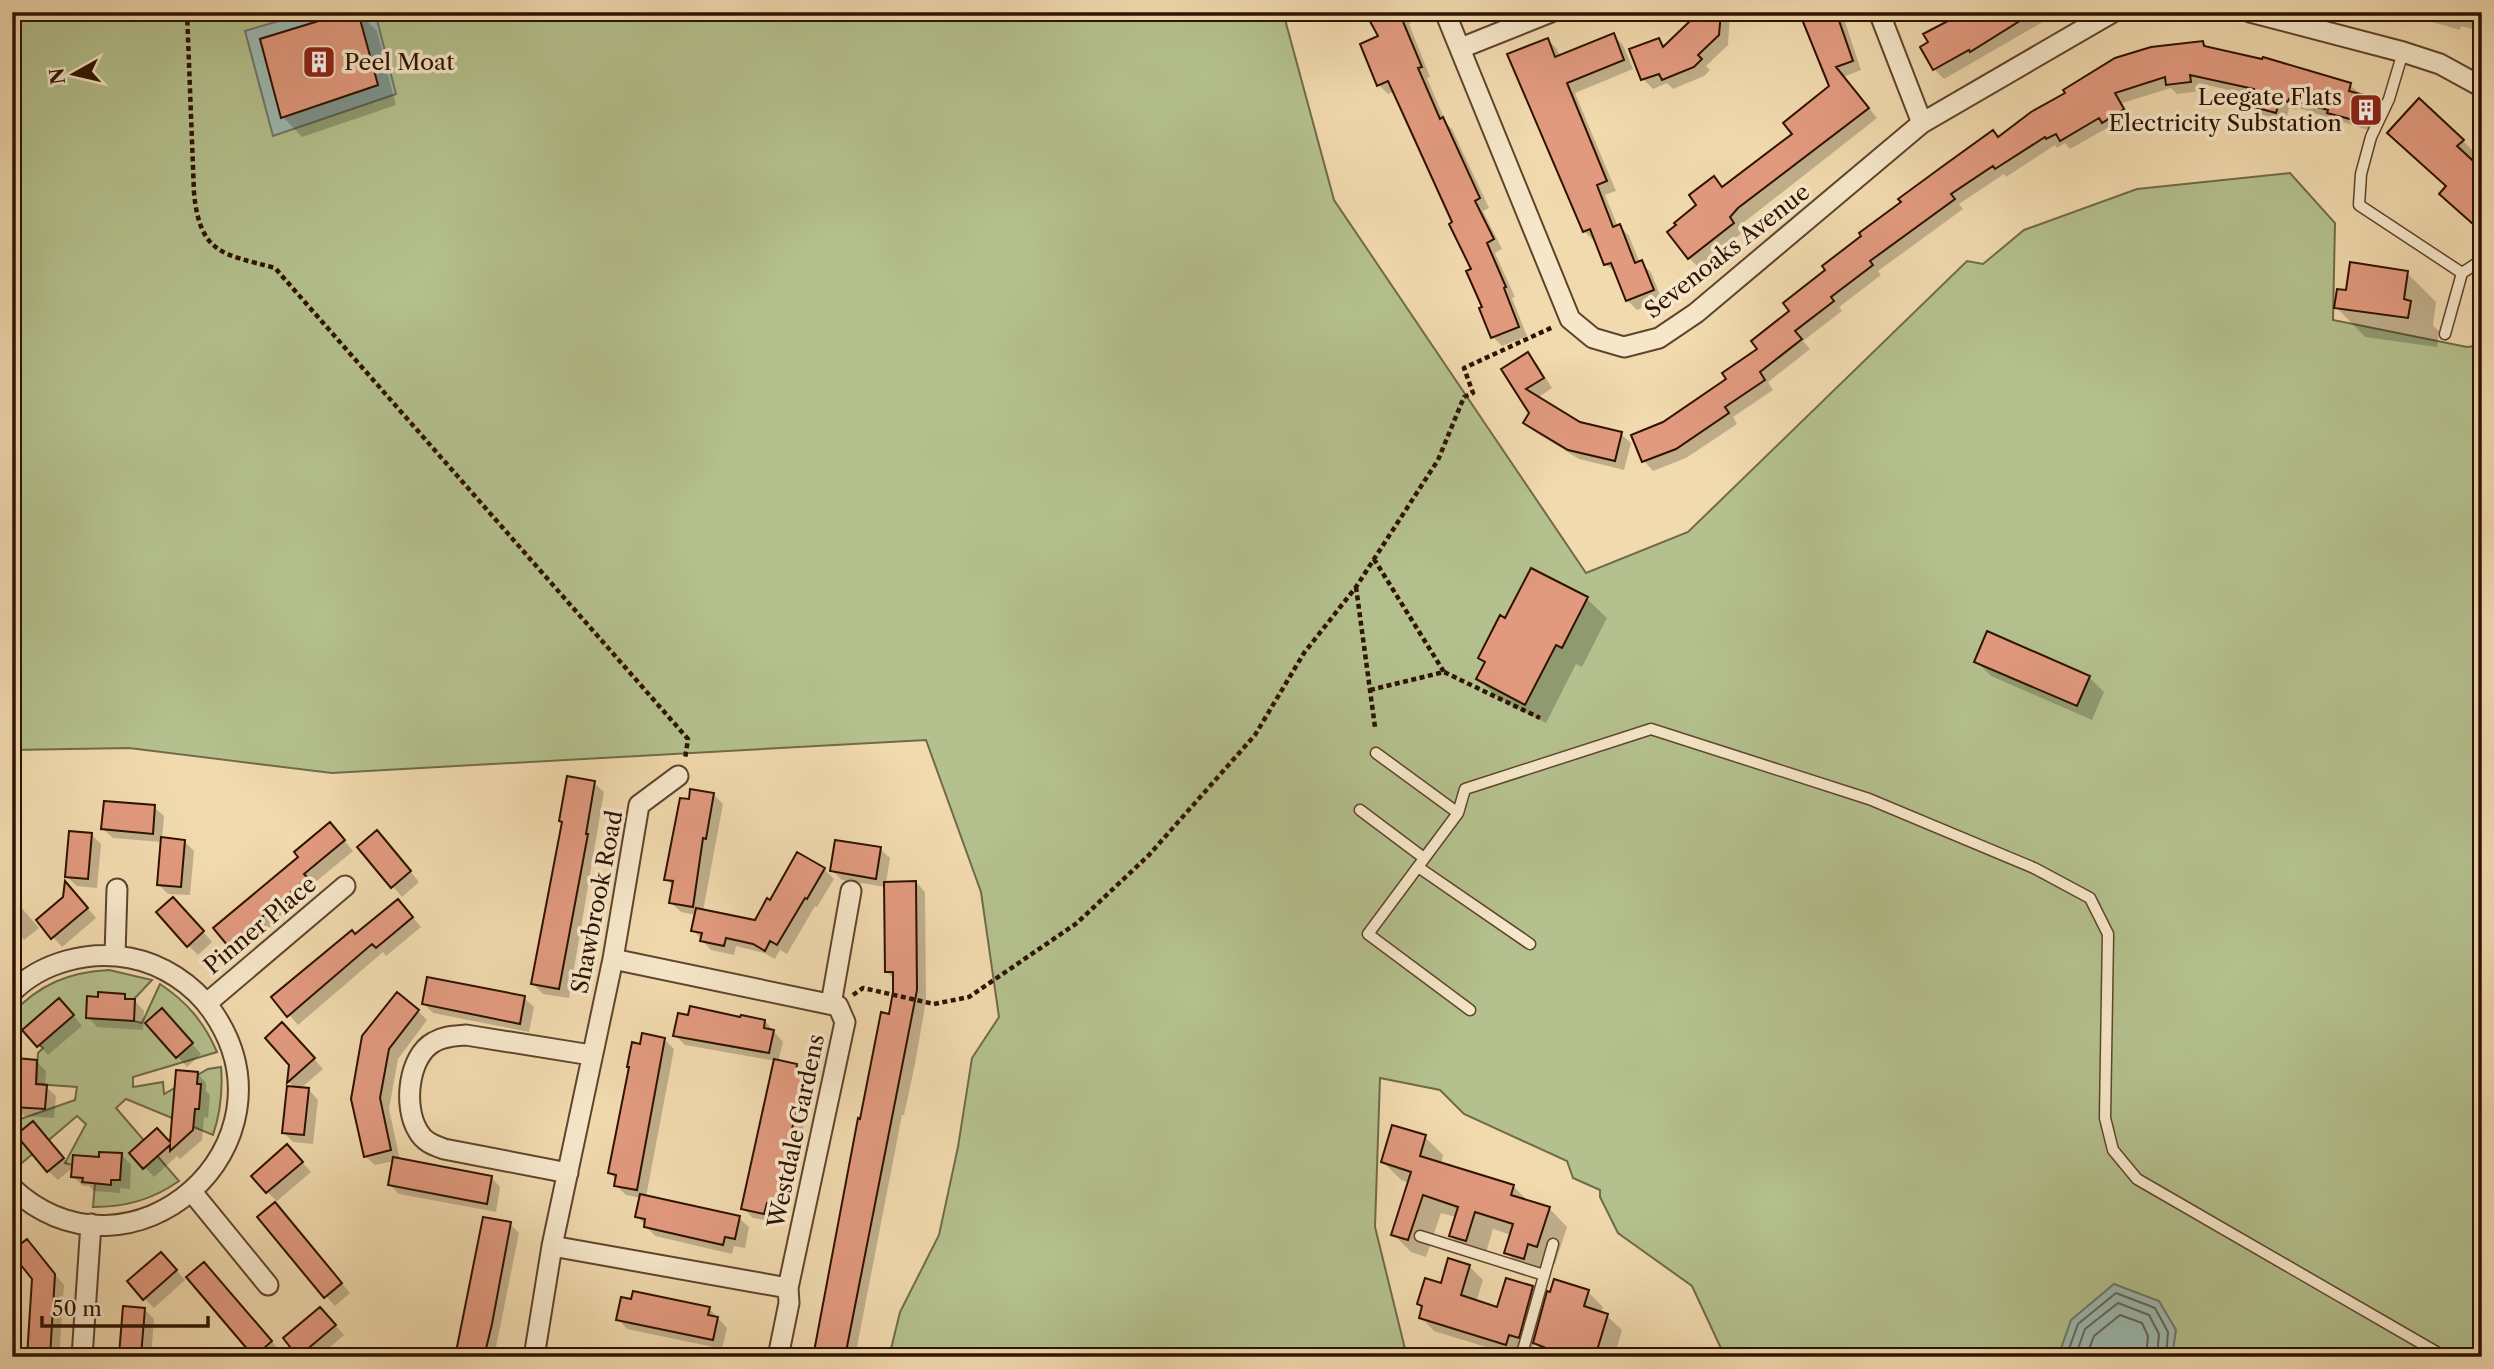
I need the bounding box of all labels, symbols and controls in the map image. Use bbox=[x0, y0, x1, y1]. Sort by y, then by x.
north arrow bbox=[38, 38, 108, 108]
building icon: Peel Moat bbox=[300, 43, 338, 81]
place label: Peel Moat bbox=[344, 48, 454, 76]
text: N bbox=[45, 67, 70, 86]
place label: Leegate Flats Electricity Substation bbox=[2109, 83, 2342, 137]
building icon: Leegate Flats Electricity Substation bbox=[2347, 91, 2385, 129]
street label: Sevenoaks Avenue bbox=[1639, 178, 1815, 324]
street label: Shawbrook Road bbox=[566, 808, 628, 996]
street label: Pinner Place bbox=[198, 870, 322, 980]
street label: Westdale Gardens bbox=[762, 1032, 830, 1231]
scale bar bbox=[42, 1285, 208, 1329]
text: 50 m bbox=[52, 1296, 102, 1321]

